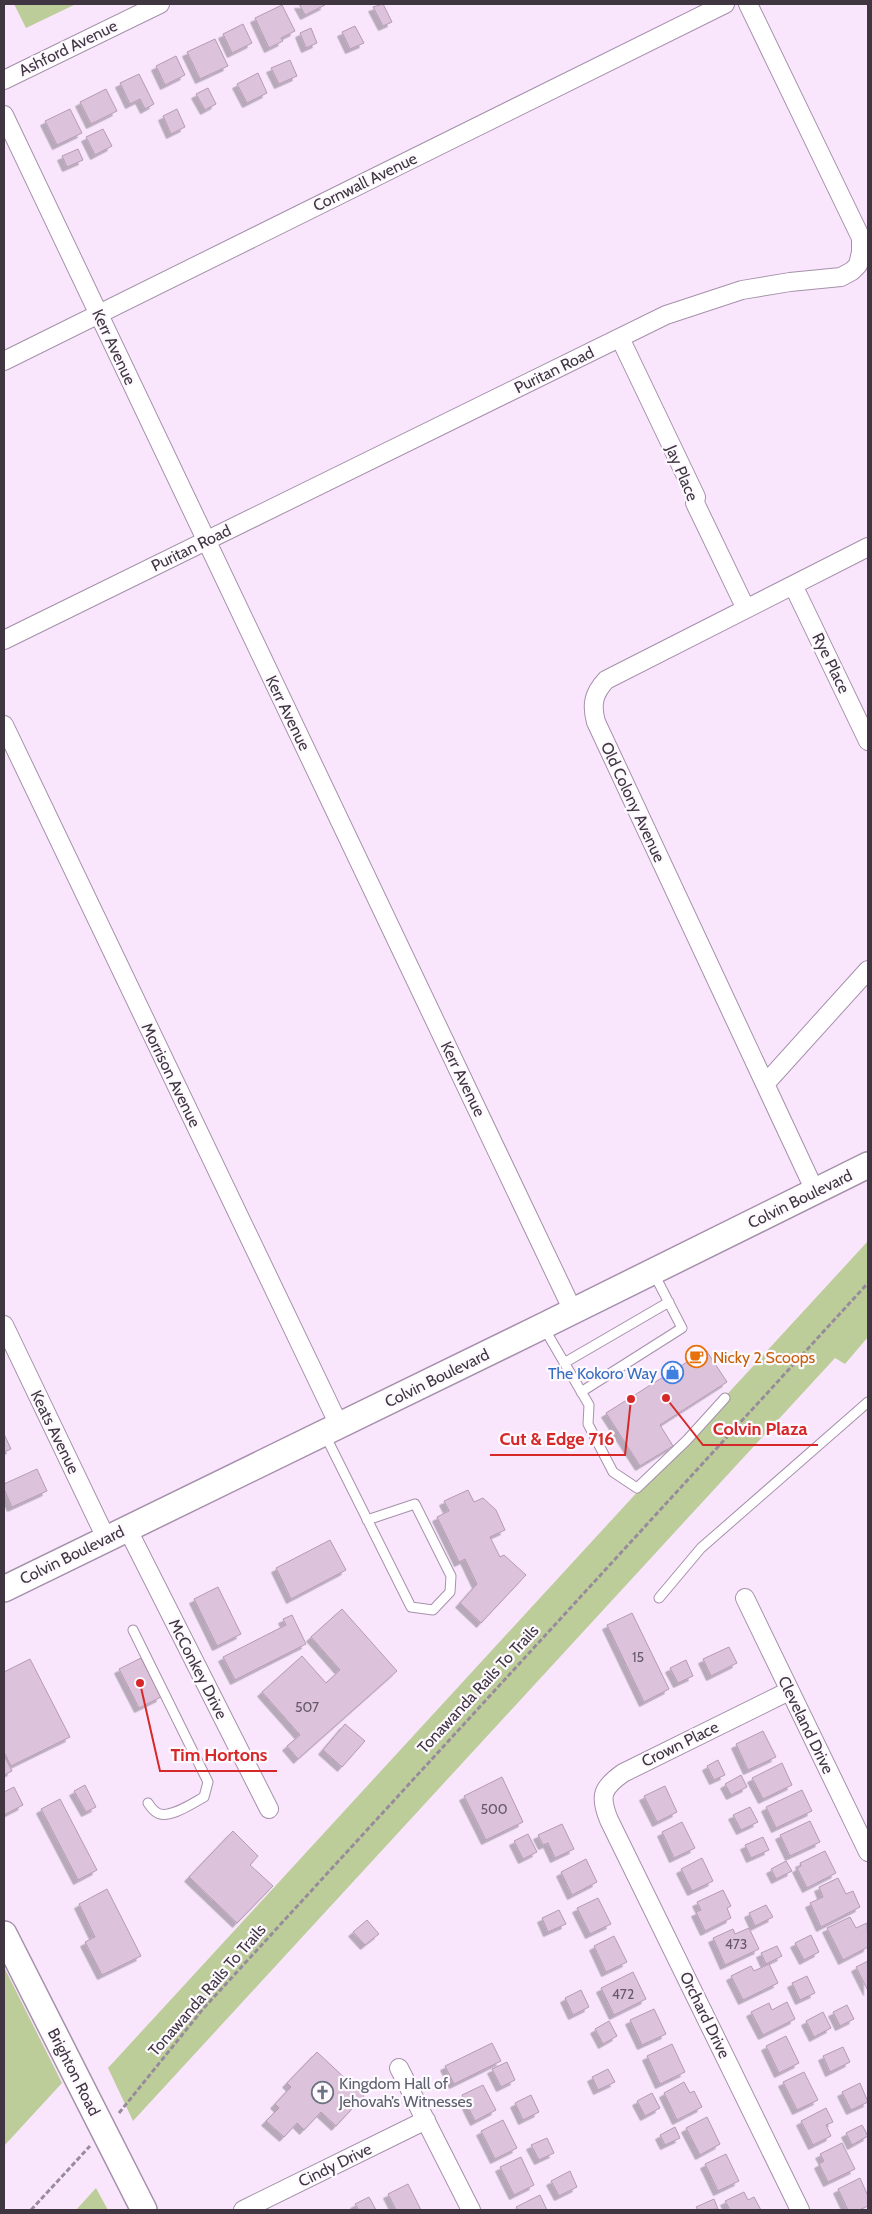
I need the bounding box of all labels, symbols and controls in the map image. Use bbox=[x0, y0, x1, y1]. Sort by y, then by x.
street label: Ashford Avenue bbox=[16, 16, 120, 80]
street label: Cornwall Avenue bbox=[310, 149, 420, 215]
street label: Kerr Avenue bbox=[88, 306, 140, 388]
street label: Puritan Road bbox=[511, 343, 597, 397]
street label: Jay Place bbox=[661, 441, 702, 504]
street label: Puritan Road bbox=[148, 521, 234, 575]
street label: Rye Place bbox=[808, 630, 854, 696]
street label: Kerr Avenue bbox=[262, 672, 314, 754]
street label: Old Colony Avenue bbox=[597, 739, 669, 865]
street label: Morrison Avenue bbox=[138, 1020, 204, 1130]
street label: Kerr Avenue bbox=[437, 1038, 489, 1120]
street label: Colvin Boulevard bbox=[745, 1166, 855, 1232]
street label: Colvin Boulevard bbox=[382, 1345, 492, 1411]
cafe icon: Nicky 2 Scoops bbox=[685, 1345, 709, 1369]
place label: Nicky 2 Scoops bbox=[713, 1348, 816, 1367]
shop icon: The Kokoro Way bbox=[661, 1361, 685, 1385]
place label: The Kokoro Way bbox=[548, 1364, 657, 1383]
street label: Keats Avenue bbox=[27, 1387, 83, 1477]
callout: Colvin Plaza bbox=[703, 1412, 818, 1445]
text: Colvin Plaza bbox=[713, 1418, 807, 1440]
callout: Cut & Edge 716 bbox=[490, 1422, 625, 1455]
text: Cut & Edge 716 bbox=[500, 1428, 614, 1450]
street label: Colvin Boulevard bbox=[17, 1522, 127, 1588]
street label: McConkey Drive bbox=[165, 1616, 231, 1722]
street label: Tonawanda Rails To Trails bbox=[414, 1621, 543, 1757]
house number: 15 bbox=[632, 1648, 644, 1666]
street label: Cleveland Drive bbox=[774, 1673, 838, 1777]
house number: 507 bbox=[295, 1698, 319, 1716]
street label: Crown Place bbox=[638, 1717, 722, 1771]
callout: Tim Hortons bbox=[160, 1738, 277, 1771]
text: Tim Hortons bbox=[171, 1744, 268, 1766]
house number: 500 bbox=[480, 1800, 508, 1818]
street label: Tonawanda Rails To Trails bbox=[145, 1920, 270, 2060]
house number: 473 bbox=[725, 1935, 747, 1953]
street label: Orchard Drive bbox=[676, 1969, 734, 2061]
house number: 472 bbox=[612, 1985, 634, 2003]
street label: Brighton Road bbox=[44, 2025, 104, 2119]
place label: Kingdom Hall of Jehovah’s Witnesses bbox=[338, 2074, 473, 2111]
church icon: Kingdom Hall of Jehovah’s Witnesses bbox=[311, 2080, 335, 2104]
street label: Cindy Drive bbox=[295, 2139, 375, 2191]

